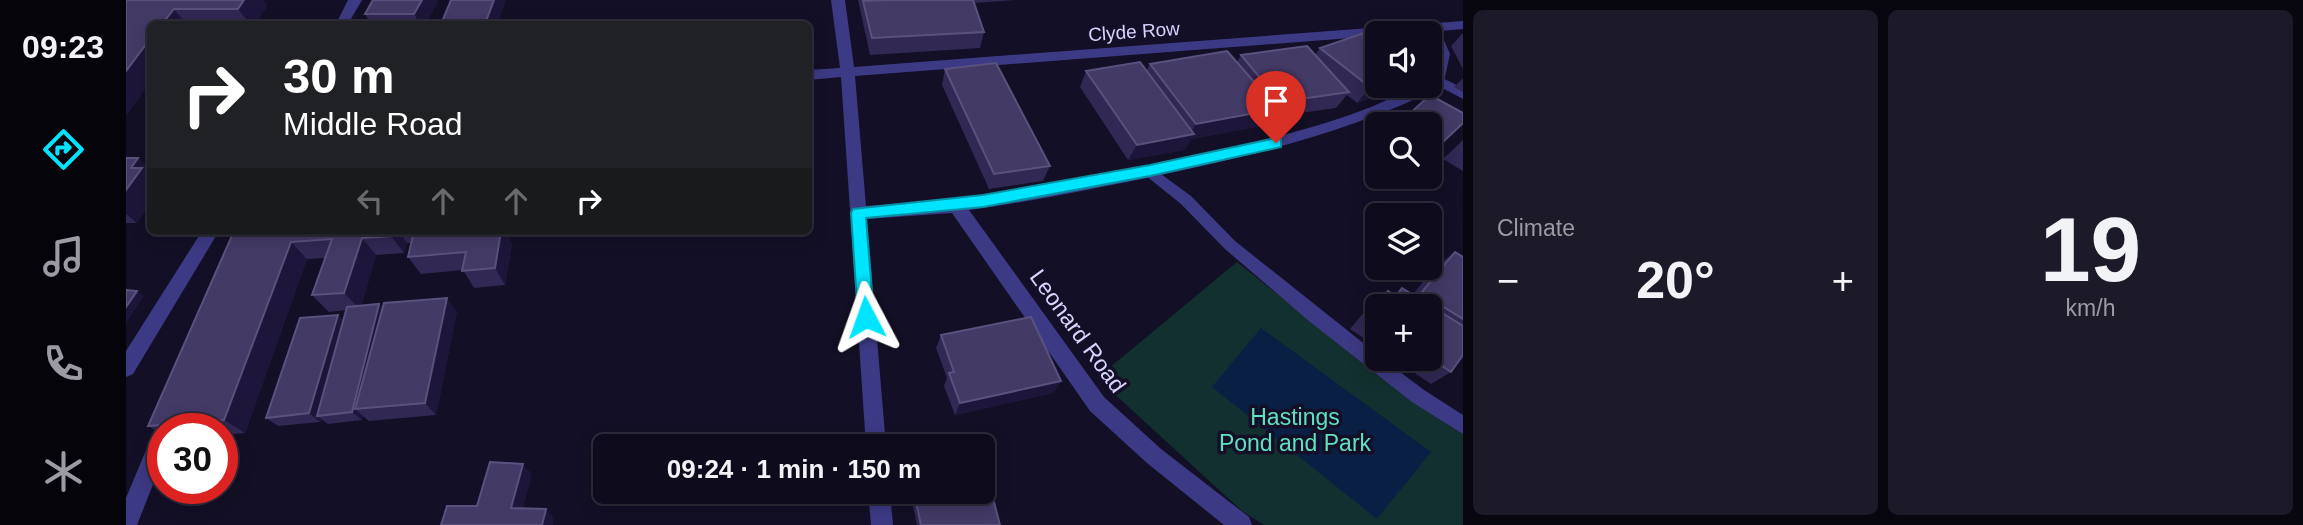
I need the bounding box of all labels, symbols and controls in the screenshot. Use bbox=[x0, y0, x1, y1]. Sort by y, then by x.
street label: Clyde Row bbox=[1087, 18, 1181, 45]
map controls bbox=[1365, 21, 1442, 371]
button: sound bbox=[1365, 21, 1442, 98]
text: 09:23 bbox=[22, 29, 104, 65]
icon: right bbox=[168, 49, 259, 140]
text: 30 m bbox=[283, 49, 395, 103]
pin bbox=[1246, 71, 1306, 143]
icon: arrive bbox=[1257, 82, 1295, 120]
text: Middle Road bbox=[283, 106, 463, 142]
button: search bbox=[1365, 112, 1442, 189]
icon: directions bbox=[39, 125, 88, 174]
icon: left bbox=[351, 182, 389, 220]
icon: ahead bbox=[424, 182, 462, 220]
icon: ahead bbox=[497, 182, 535, 220]
icon: right bbox=[570, 182, 608, 220]
text: 19 bbox=[2040, 199, 2141, 300]
button: layers bbox=[1365, 203, 1442, 280]
text: Climate bbox=[1497, 215, 1575, 241]
icon: music bbox=[39, 232, 88, 281]
text: 20° bbox=[1636, 251, 1715, 309]
text: − bbox=[1497, 260, 1519, 302]
text: + bbox=[1832, 260, 1854, 302]
street label: Leonard Road bbox=[1025, 264, 1131, 398]
position arrow bbox=[829, 280, 903, 354]
button: + bbox=[1365, 294, 1442, 371]
text: km/h bbox=[2066, 295, 2115, 321]
icon: phone bbox=[39, 339, 88, 388]
park label: Hastings Pond and Park bbox=[1219, 404, 1372, 456]
speed limit sign: 30 bbox=[147, 413, 238, 504]
icon: climate bbox=[39, 447, 88, 496]
text: 09:24 · 1 min · 150 m bbox=[667, 454, 921, 484]

